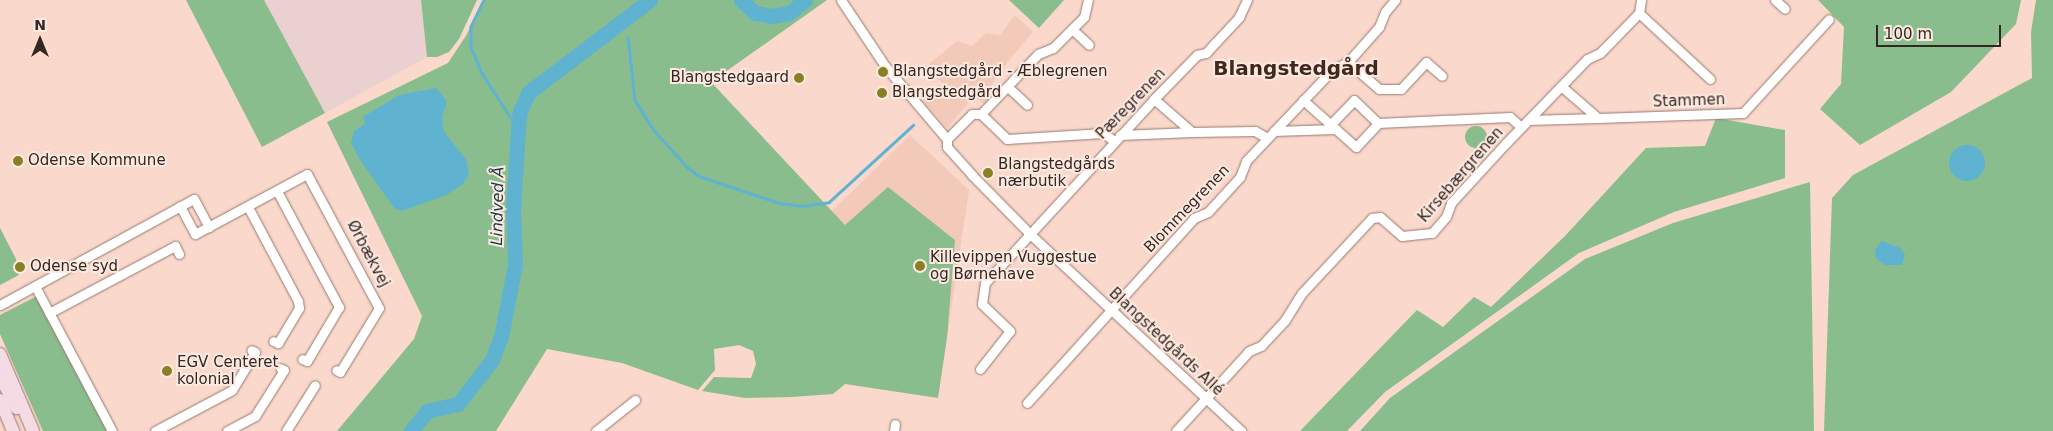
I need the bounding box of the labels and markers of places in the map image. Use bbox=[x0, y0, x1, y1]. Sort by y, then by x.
place label: Blangstedgård - Æblegrenen bbox=[893, 63, 1108, 81]
marker: Blangstedgård - Æblegrenen bbox=[877, 66, 889, 78]
place label: Blangstedgaard bbox=[671, 69, 789, 87]
marker: Blangstedgaard bbox=[793, 72, 805, 84]
place label: Blangstedgård bbox=[892, 84, 1001, 102]
marker: Blangstedgård bbox=[876, 87, 888, 99]
place label: Odense Kommune bbox=[28, 152, 166, 170]
marker: Odense Kommune bbox=[12, 155, 24, 167]
place label: Blangstedgårds nærbutik bbox=[998, 155, 1115, 190]
marker: Blangstedgårds nærbutik bbox=[982, 167, 994, 179]
place label: Killevippen Vuggestue og Børnehave bbox=[930, 248, 1097, 283]
place label: Odense syd bbox=[30, 258, 118, 276]
marker: Killevippen Vuggestue og Børnehave bbox=[914, 260, 926, 272]
marker: Odense syd bbox=[14, 261, 26, 273]
place label: EGV Centeret kolonial bbox=[177, 353, 278, 388]
marker: EGV Centeret kolonial bbox=[161, 365, 173, 377]

